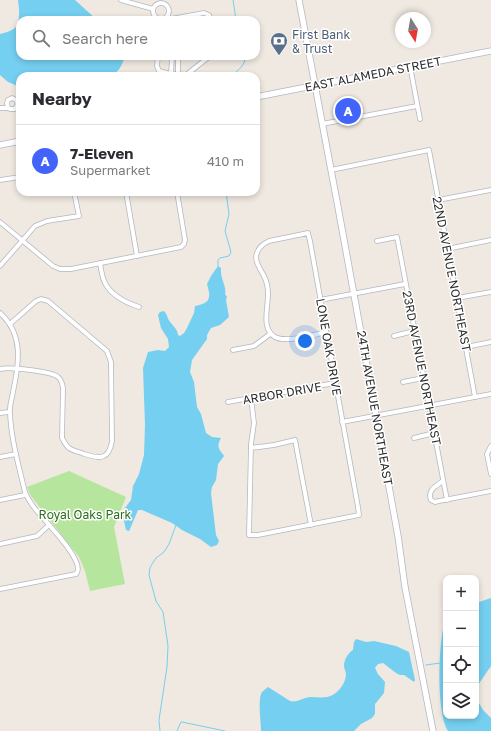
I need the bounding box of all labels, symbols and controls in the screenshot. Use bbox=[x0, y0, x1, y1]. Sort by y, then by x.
north arrow bbox=[395, 12, 431, 48]
search box bbox=[16, 16, 260, 60]
icon: search bbox=[30, 27, 52, 49]
place label: First Bank & Trust bbox=[292, 27, 350, 56]
text: Search here bbox=[62, 29, 148, 47]
bank icon: First Bank & Trust bbox=[269, 31, 289, 56]
street label: EAST ALAMEDA STREET bbox=[303, 53, 443, 95]
text: Nearby bbox=[32, 88, 92, 109]
pin: A bbox=[335, 96, 361, 126]
text: 7-Eleven bbox=[70, 144, 133, 162]
text: A bbox=[40, 153, 50, 169]
text: 410 m bbox=[207, 153, 244, 169]
text: Supermarket bbox=[70, 162, 151, 178]
street label: 22ND AVENUE NORTHEAST bbox=[430, 195, 475, 353]
street label: 23RD AVENUE NORTHEAST bbox=[400, 290, 444, 447]
street label: LONE OAK DRIVE bbox=[313, 297, 345, 397]
street label: 24TH AVENUE NORTHEAST bbox=[354, 329, 396, 487]
your location bbox=[295, 331, 315, 351]
street label: ARBOR DRIVE bbox=[241, 379, 323, 407]
park label: Royal Oaks Park bbox=[39, 507, 132, 522]
map controls bbox=[443, 575, 479, 719]
button: + bbox=[443, 575, 479, 611]
button: − bbox=[443, 611, 479, 647]
button: locate bbox=[443, 647, 479, 683]
button: layers bbox=[443, 683, 479, 719]

